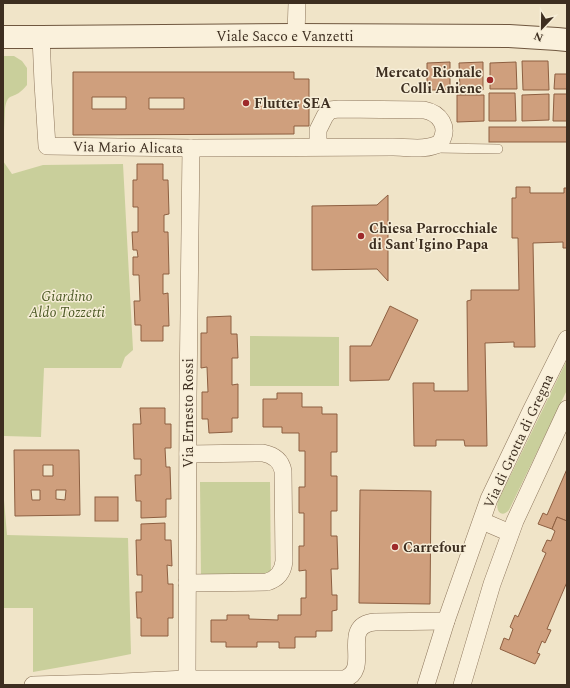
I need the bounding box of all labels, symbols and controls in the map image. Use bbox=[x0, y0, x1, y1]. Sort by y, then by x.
north arrow bbox=[522, 8, 562, 48]
street label: Viale Sacco e Vanzetti bbox=[216, 26, 354, 47]
text: N bbox=[531, 27, 546, 46]
place label: Mercato Rionale Colli Aniene bbox=[375, 62, 482, 99]
marker: Mercato Rionale Colli Aniene bbox=[485, 75, 495, 85]
place label: Flutter SEA bbox=[254, 93, 331, 114]
marker: Flutter SEA bbox=[241, 98, 251, 108]
street label: Via Mario Alicata bbox=[73, 136, 184, 159]
place label: Chiesa Parrocchiale di Sant'Igino Papa bbox=[369, 218, 498, 255]
marker: Chiesa Parrocchiale di Sant'Igino Papa bbox=[356, 231, 366, 241]
park label: Giardino Aldo Tozzetti bbox=[28, 286, 105, 323]
street label: Via Ernesto Rossi bbox=[178, 358, 199, 468]
street label: Via di Grotta di Gregna bbox=[478, 370, 559, 512]
place label: Carrefour bbox=[403, 537, 466, 558]
marker: Carrefour bbox=[390, 542, 400, 552]

